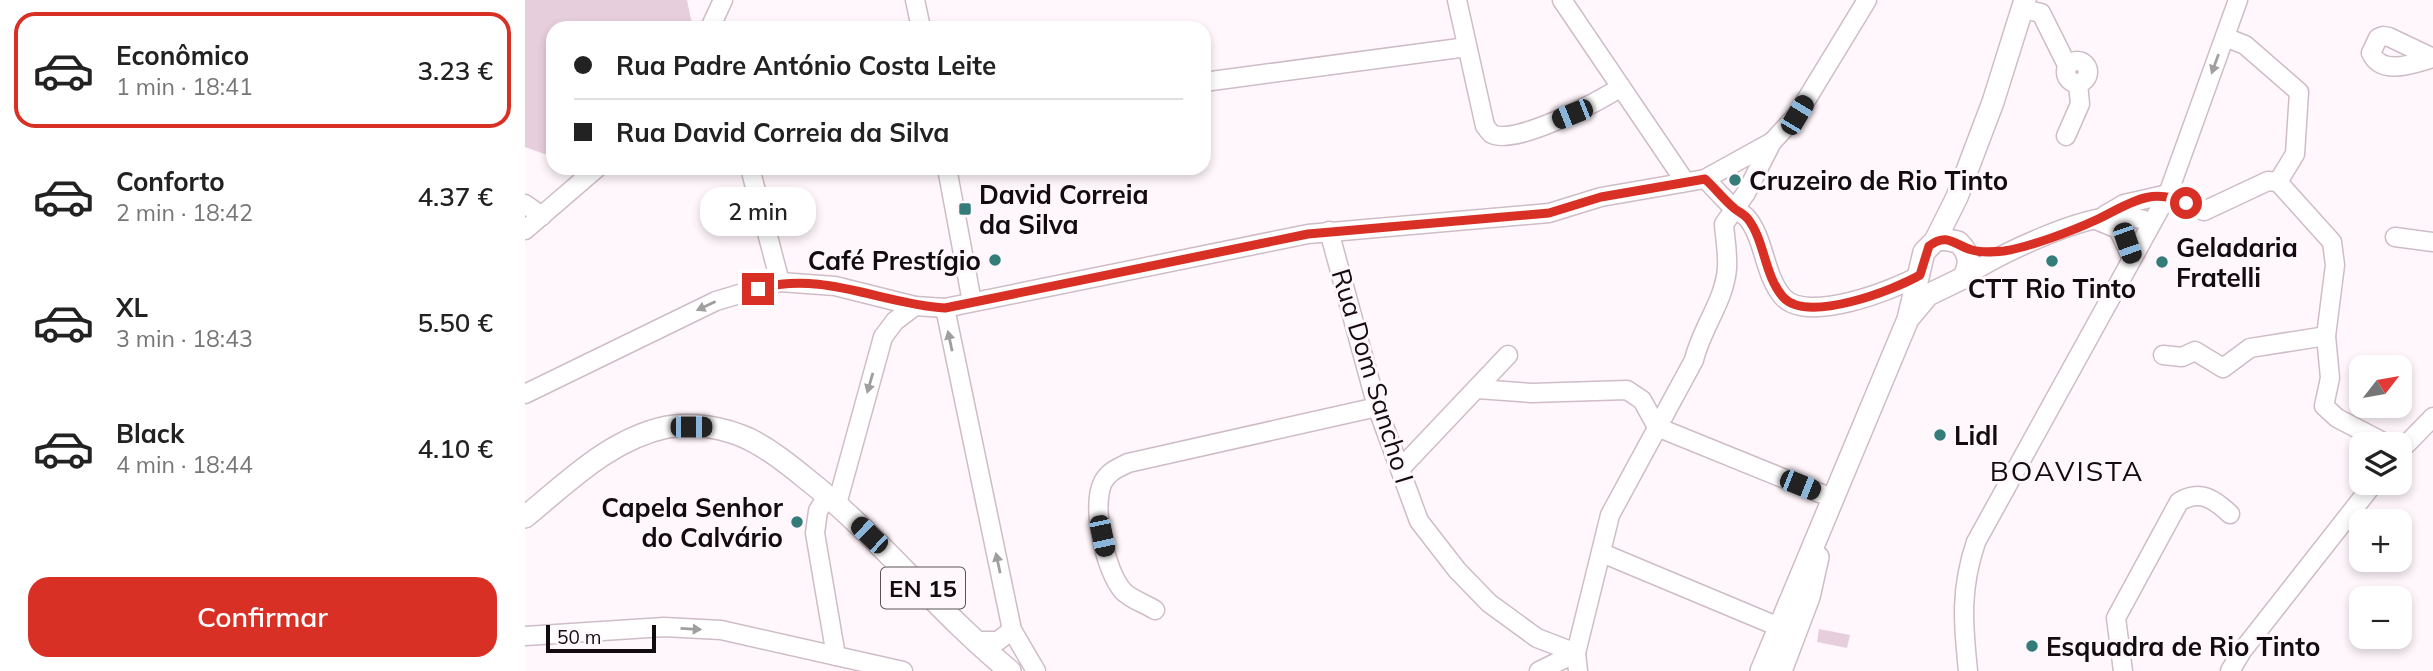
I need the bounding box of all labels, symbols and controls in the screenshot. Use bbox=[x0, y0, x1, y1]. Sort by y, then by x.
icon: car bbox=[32, 39, 95, 102]
text: Econômico bbox=[116, 39, 249, 72]
text: Rua Padre António Costa Leite bbox=[616, 49, 996, 82]
text: 3.23 € bbox=[417, 54, 493, 87]
one-way arrow bbox=[2209, 54, 2220, 75]
text: 1 min · 18:41 bbox=[116, 72, 253, 101]
car bbox=[1778, 92, 1817, 138]
car bbox=[1549, 96, 1596, 132]
text: Rua David Correia da Silva bbox=[616, 116, 949, 149]
place label: Cruzeiro de Rio Tinto bbox=[1749, 164, 2008, 197]
icon: car bbox=[32, 165, 95, 228]
text: Conforto bbox=[116, 165, 225, 198]
marker: Cruzeiro de Rio Tinto bbox=[1727, 172, 1743, 188]
place label: David Correia da Silva bbox=[979, 178, 1149, 241]
text: 4.37 € bbox=[417, 180, 493, 213]
route start bbox=[2170, 187, 2202, 219]
callout: 2 min bbox=[700, 188, 816, 236]
text: 2 min bbox=[728, 197, 788, 226]
text: 2 min · 18:42 bbox=[116, 198, 253, 227]
marker: David Correia da Silva bbox=[957, 201, 973, 217]
car bbox=[2111, 220, 2144, 266]
place label: Geladaria Fratelli bbox=[2176, 231, 2298, 294]
place label: Café Prestígio bbox=[808, 244, 981, 277]
marker: Café Prestígio bbox=[987, 252, 1003, 268]
marker: CTT Rio Tinto bbox=[2044, 253, 2060, 269]
marker: Geladaria Fratelli bbox=[2154, 254, 2170, 270]
street label: Rua Dom Sancho I bbox=[1325, 265, 1421, 487]
place label: CTT Rio Tinto bbox=[1968, 272, 2136, 305]
route end bbox=[742, 273, 774, 305]
icon: car bbox=[32, 291, 95, 354]
text: XL bbox=[116, 291, 148, 324]
one-way arrow bbox=[696, 300, 716, 311]
text: 5.50 € bbox=[417, 306, 493, 339]
text: 3 min · 18:43 bbox=[116, 324, 253, 353]
one-way arrow bbox=[944, 330, 955, 352]
north arrow bbox=[2349, 355, 2411, 418]
map controls bbox=[2349, 355, 2412, 649]
one-way arrow bbox=[865, 373, 875, 394]
icon: car bbox=[32, 417, 95, 480]
text: Black bbox=[116, 417, 184, 450]
car bbox=[671, 417, 713, 438]
place label: Lidl bbox=[1954, 419, 1998, 452]
marker: Lidl bbox=[1932, 427, 1948, 443]
text: 4.10 € bbox=[417, 432, 493, 465]
button: layers bbox=[2349, 432, 2412, 495]
text: 4 min · 18:44 bbox=[116, 450, 253, 479]
district label: BOAVISTA bbox=[1990, 453, 2144, 488]
car bbox=[1777, 467, 1824, 503]
place label: Capela Senhor do Calvário bbox=[601, 491, 784, 554]
button: + bbox=[2349, 509, 2412, 572]
car bbox=[847, 513, 892, 557]
car bbox=[1088, 513, 1117, 559]
marker: Capela Senhor do Calvário bbox=[789, 514, 805, 530]
one-way arrow bbox=[992, 552, 1003, 574]
road number: EN 15 bbox=[881, 568, 965, 608]
button: Confirmar bbox=[28, 577, 497, 657]
button: − bbox=[2349, 586, 2412, 649]
scale bar bbox=[546, 622, 656, 654]
one-way arrow bbox=[680, 623, 702, 634]
text: 50 m bbox=[557, 625, 601, 649]
place label: Esquadra de Rio Tinto bbox=[2046, 630, 2320, 663]
marker: Esquadra de Rio Tinto bbox=[2024, 638, 2040, 654]

